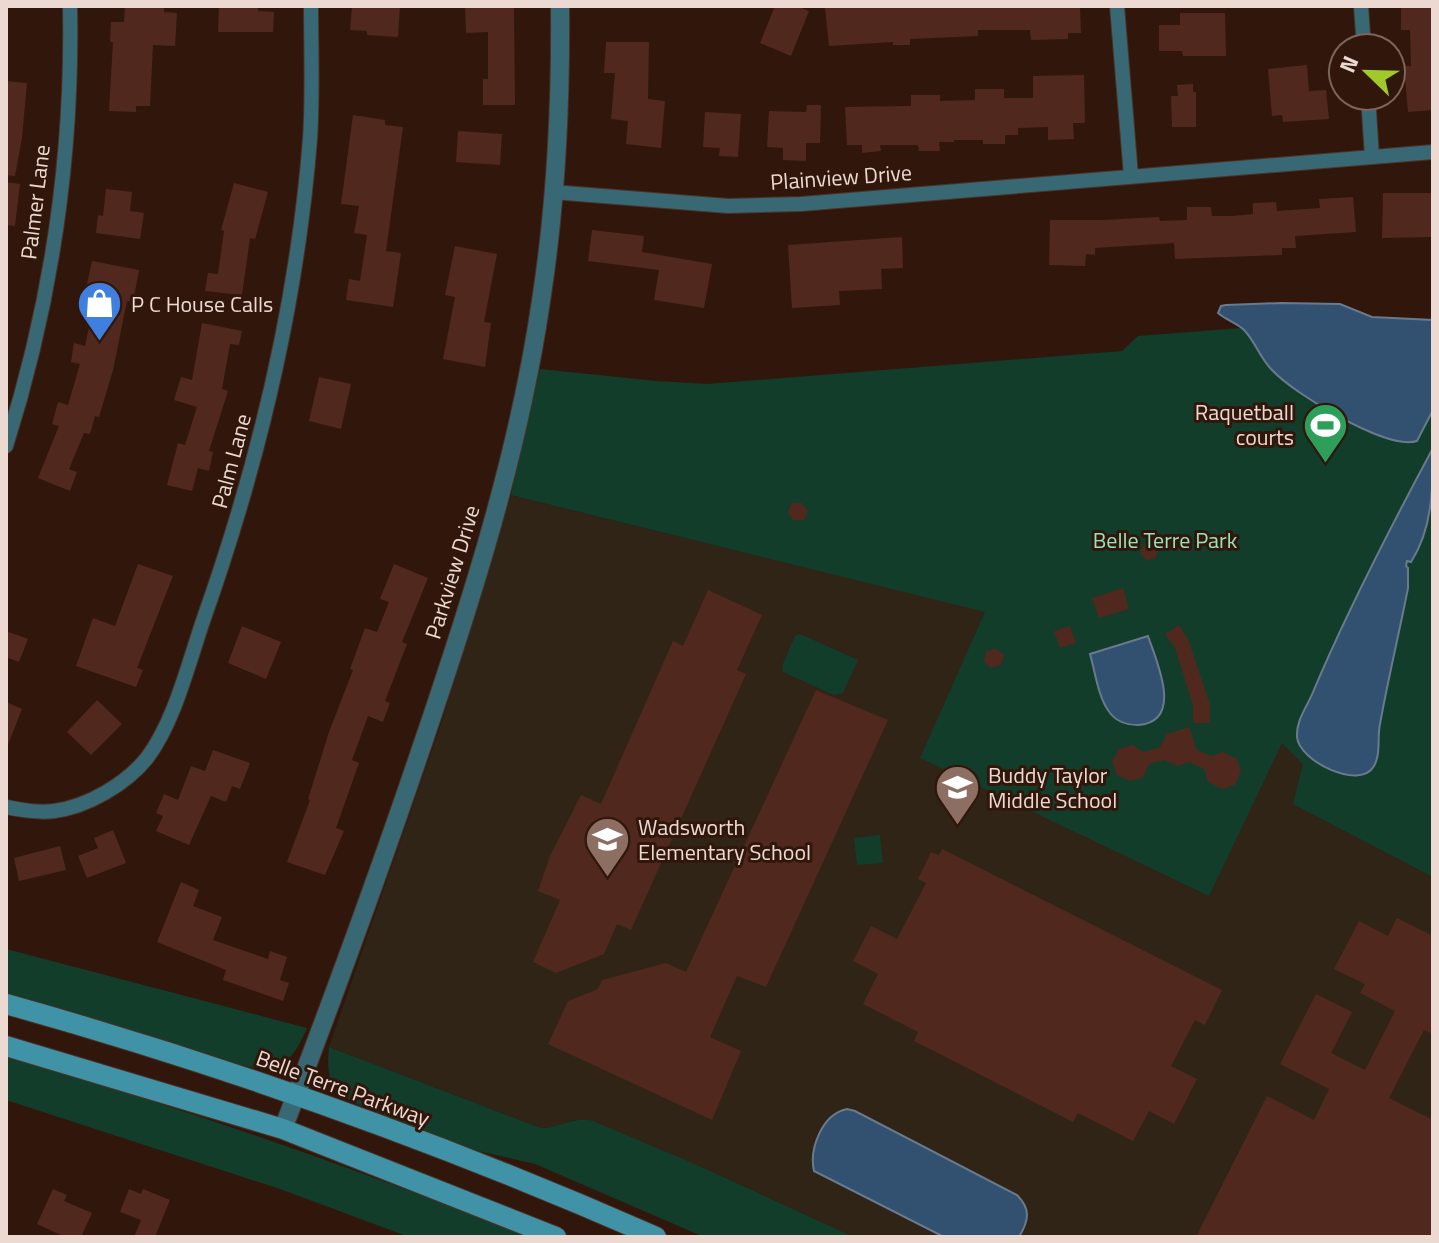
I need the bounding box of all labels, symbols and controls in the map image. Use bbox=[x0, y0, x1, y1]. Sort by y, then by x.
north arrow bbox=[1327, 32, 1407, 112]
text: N bbox=[1330, 51, 1367, 78]
street label: Palmer Lane bbox=[11, 143, 59, 261]
street label: Plainview Drive bbox=[769, 155, 913, 199]
shop icon: P C House Calls bbox=[76, 280, 124, 343]
place label: P C House Calls bbox=[131, 287, 273, 321]
place label: Raquetball courts bbox=[1195, 395, 1294, 454]
sports icon: Raquetball courts bbox=[1301, 401, 1349, 464]
street label: Palm Lane bbox=[202, 410, 260, 512]
street label: Parkview Drive bbox=[416, 501, 488, 643]
park label: Belle Terre Park bbox=[1093, 523, 1238, 557]
place label: Buddy Taylor Middle School bbox=[988, 758, 1117, 817]
school or university icon: Buddy Taylor Middle School bbox=[933, 764, 981, 827]
place label: Wadsworth Elementary School bbox=[638, 810, 811, 869]
school or university icon: Wadsworth Elementary School bbox=[583, 816, 631, 879]
street label: Belle Terre Parkway bbox=[251, 1041, 435, 1135]

